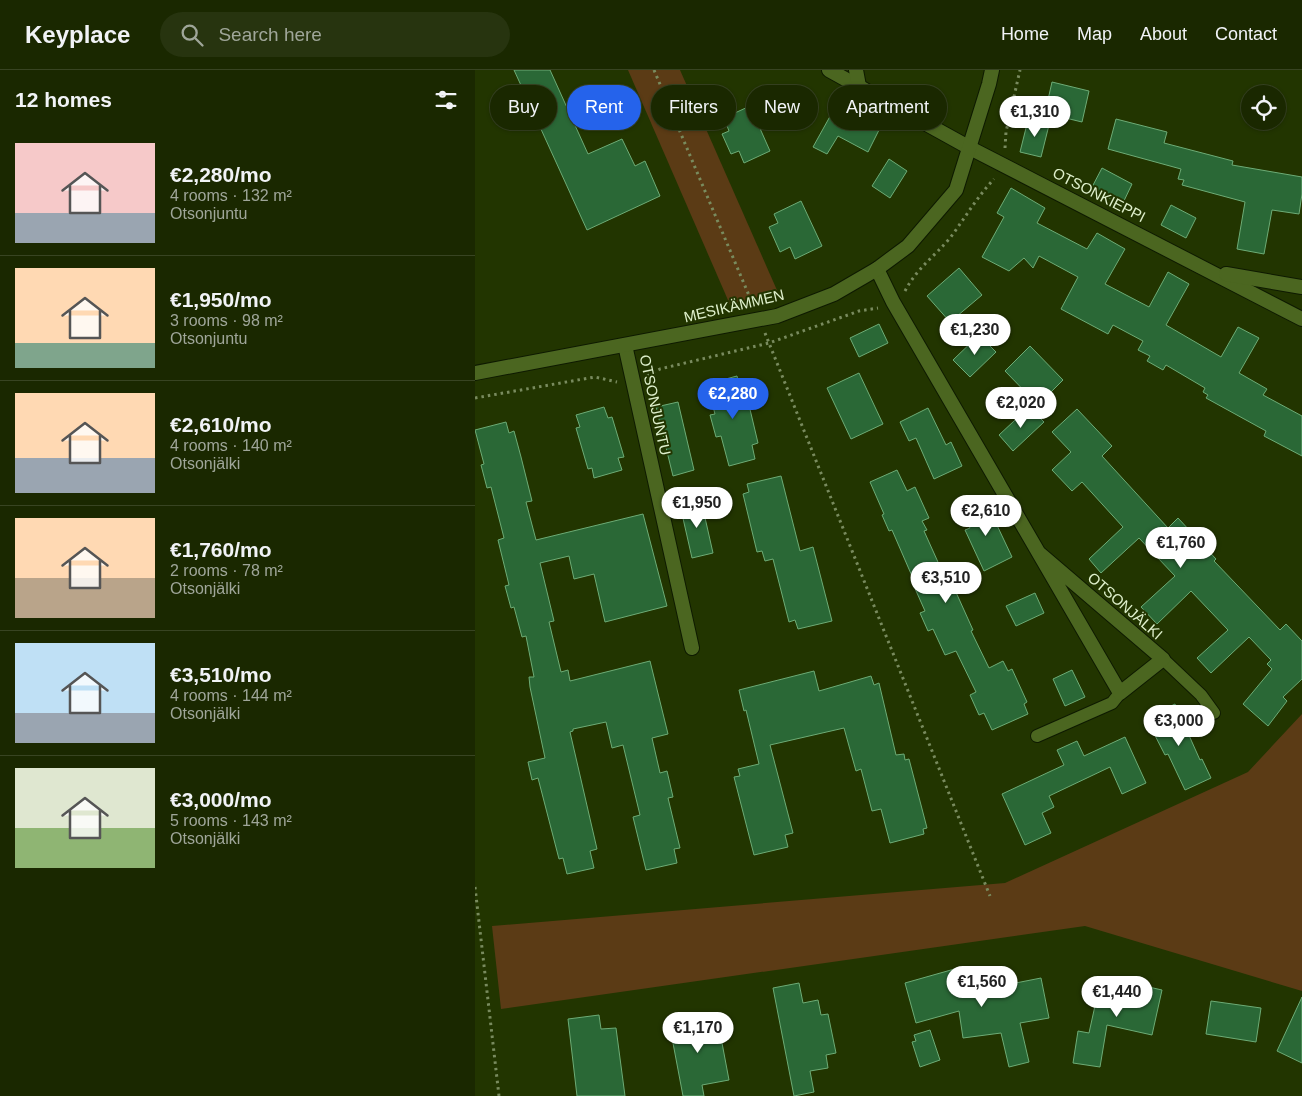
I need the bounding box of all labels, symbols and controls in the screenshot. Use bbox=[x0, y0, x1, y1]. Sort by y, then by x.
search box bbox=[160, 12, 510, 57]
text: Keyplace bbox=[25, 21, 130, 48]
icon: search bbox=[178, 21, 206, 49]
text: Search here bbox=[218, 24, 322, 45]
text: Home bbox=[1001, 24, 1049, 44]
text: Map bbox=[1077, 24, 1112, 44]
text: About bbox=[1140, 24, 1187, 44]
text: Contact bbox=[1215, 24, 1277, 44]
chip: Buy bbox=[490, 85, 557, 130]
chip: Rent bbox=[567, 85, 641, 130]
chip: Filters bbox=[651, 85, 736, 130]
chip: New bbox=[746, 85, 818, 130]
chip: Apartment bbox=[828, 85, 947, 130]
map controls bbox=[1241, 85, 1286, 130]
button: locate bbox=[1241, 85, 1286, 130]
icon: filters bbox=[432, 86, 460, 114]
text: 12 homes bbox=[15, 88, 112, 111]
pin: €1,310 bbox=[994, 96, 1076, 138]
text: €1,310 bbox=[1011, 103, 1059, 120]
icon: home bbox=[55, 163, 115, 223]
text: €2,280/mo bbox=[170, 163, 272, 186]
street label: OTSONKIEPPI bbox=[1050, 164, 1148, 225]
text: 4 rooms · 132 m² bbox=[170, 187, 292, 204]
text: Otsonjuntu bbox=[170, 205, 247, 222]
street label: MESIKÄMMEN bbox=[682, 286, 786, 325]
icon: home bbox=[55, 288, 115, 348]
text: €1,950/mo bbox=[170, 288, 272, 311]
text: 3 rooms · 98 m² bbox=[170, 312, 283, 329]
pin: €1,230 bbox=[934, 314, 1016, 356]
text: €1,230 bbox=[951, 321, 999, 338]
text: Otsonjuntu bbox=[170, 330, 247, 347]
street label: OTSONJUNTU bbox=[637, 353, 674, 457]
pin: €2,280 bbox=[692, 378, 774, 420]
text: €2,280 bbox=[709, 385, 757, 402]
pin: €2,020 bbox=[980, 386, 1062, 429]
text: €2,020 bbox=[997, 394, 1045, 411]
icon: home bbox=[55, 413, 115, 473]
text: €2,610/mo bbox=[170, 413, 272, 436]
text: 4 rooms · 140 m² bbox=[170, 437, 292, 454]
text: Otsonjälki bbox=[170, 455, 240, 472]
pin: €1,950 bbox=[656, 486, 738, 529]
text: €1,950 bbox=[673, 494, 721, 511]
pin: €2,610 bbox=[945, 494, 1027, 537]
text: €2,610 bbox=[962, 502, 1010, 519]
pin: €1,760 bbox=[1140, 526, 1222, 569]
text: €1,760 bbox=[1157, 534, 1205, 551]
icon: home bbox=[55, 538, 115, 598]
text: €1,760/mo bbox=[170, 538, 272, 561]
text: 2 rooms · 78 m² bbox=[170, 562, 283, 579]
pin: €3,510 bbox=[905, 562, 987, 604]
text: €3,510 bbox=[922, 569, 970, 586]
street label: OTSONJÄLKI bbox=[1085, 569, 1166, 643]
text: Otsonjälki bbox=[170, 580, 240, 597]
icon: home bbox=[55, 663, 115, 723]
text: €3,510/mo bbox=[170, 663, 272, 686]
text: 4 rooms · 144 m² bbox=[170, 687, 292, 704]
pin: €3,000 bbox=[1138, 704, 1220, 747]
text: Otsonjälki bbox=[170, 705, 240, 722]
text: €3,000 bbox=[1155, 712, 1203, 729]
icon: home bbox=[55, 788, 115, 848]
text: €3,000/mo bbox=[170, 788, 272, 811]
text: 5 rooms · 143 m² bbox=[170, 812, 292, 829]
text: Otsonjälki bbox=[170, 830, 240, 847]
pin: €1,560 bbox=[941, 966, 1023, 1008]
text: €1,560 bbox=[958, 973, 1006, 990]
pin: €1,440 bbox=[1076, 976, 1158, 1018]
text: €1,440 bbox=[1093, 983, 1141, 1000]
pin: €1,170 bbox=[657, 1012, 739, 1054]
text: €1,170 bbox=[674, 1019, 722, 1036]

